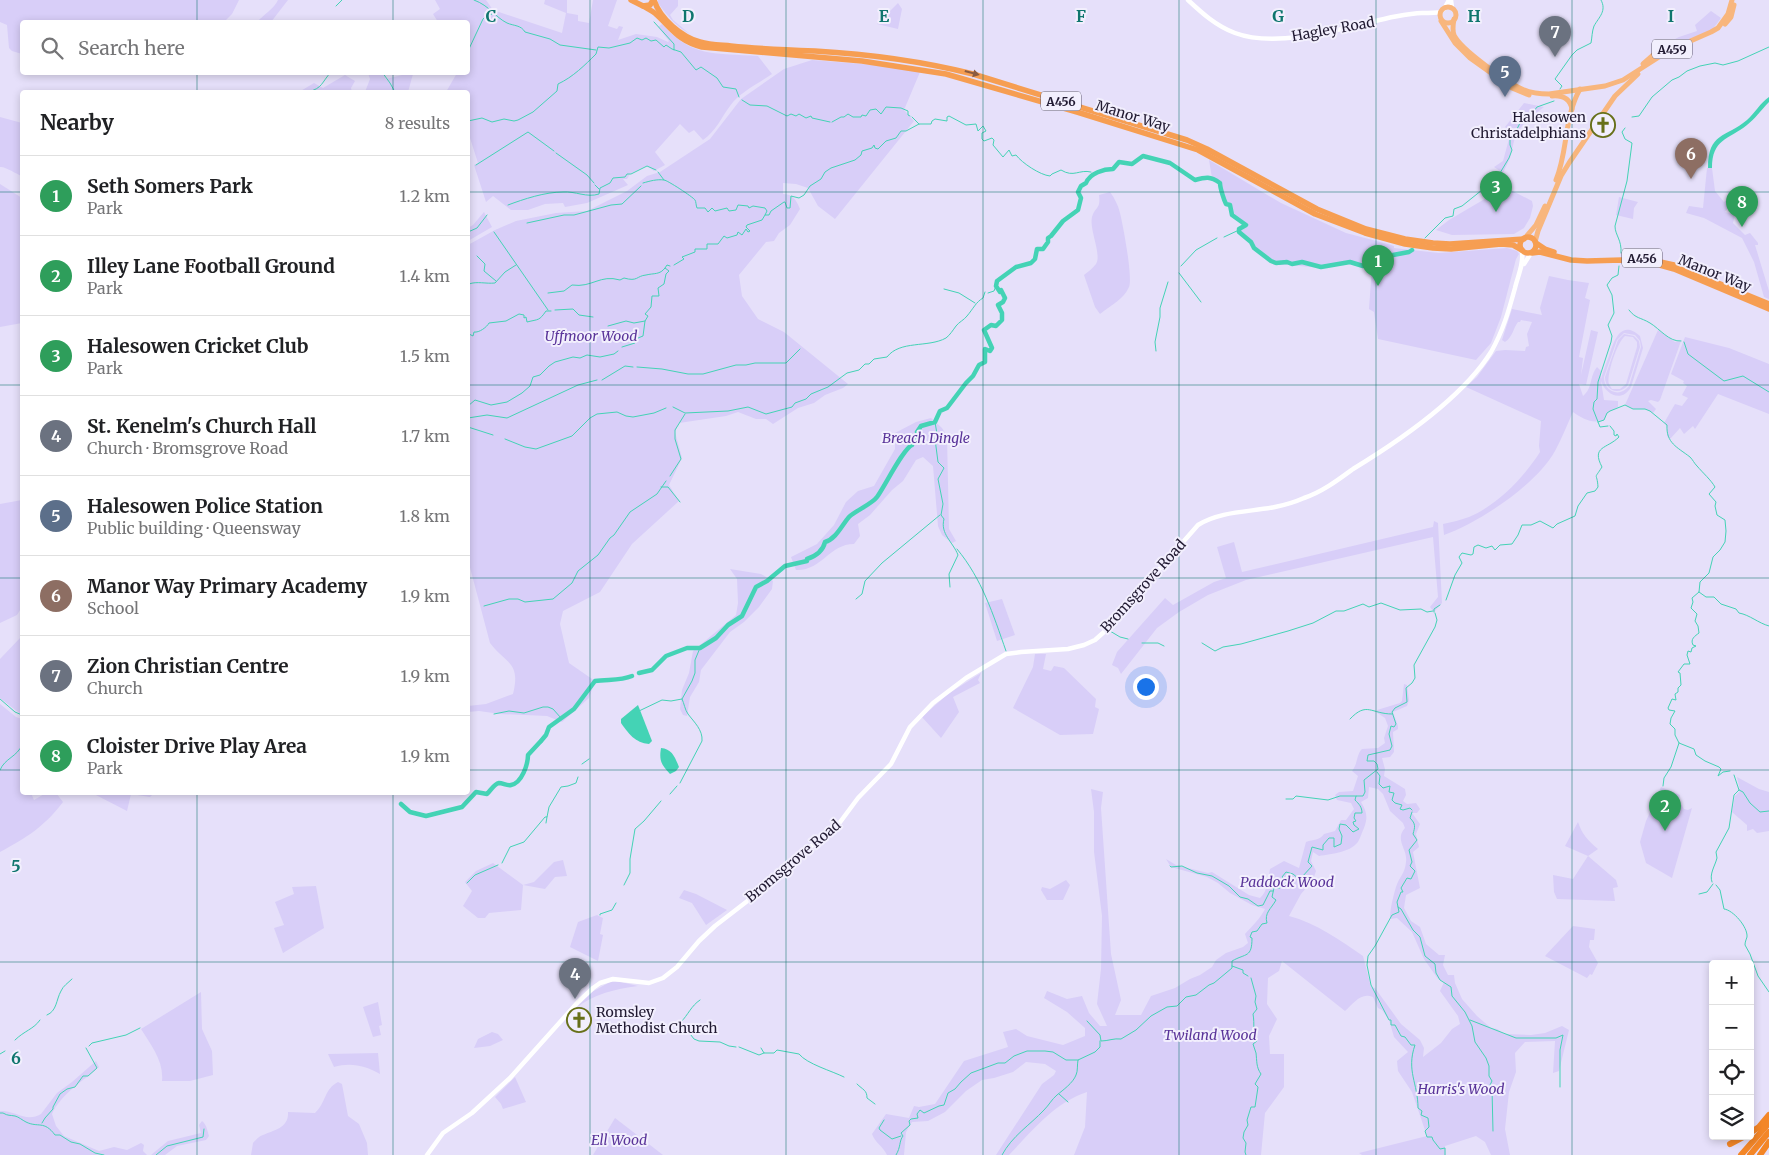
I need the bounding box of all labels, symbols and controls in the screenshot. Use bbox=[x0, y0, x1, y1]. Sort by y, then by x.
text: C bbox=[486, 6, 496, 26]
text: D bbox=[682, 6, 694, 26]
text: E bbox=[879, 6, 890, 26]
text: F bbox=[1076, 6, 1086, 26]
text: G bbox=[1272, 6, 1284, 26]
text: H bbox=[1467, 6, 1481, 26]
text: I bbox=[1668, 6, 1674, 26]
street label: Hagley Road bbox=[1290, 13, 1377, 45]
pin: 7 bbox=[1539, 16, 1571, 57]
search box bbox=[20, 20, 470, 75]
icon: search bbox=[38, 34, 66, 62]
text: Search here bbox=[78, 36, 185, 60]
road number: A459 bbox=[1652, 40, 1692, 59]
pin: 5 bbox=[1489, 56, 1521, 97]
one-way arrow bbox=[964, 70, 979, 78]
road number: A456 bbox=[1041, 92, 1081, 110]
street label: Manor Way bbox=[1093, 96, 1173, 136]
place label: Halesowen Christadelphians bbox=[1471, 108, 1586, 142]
text: Nearby bbox=[40, 109, 114, 136]
church icon: Halesowen Christadelphians bbox=[1590, 112, 1616, 138]
text: 8 results bbox=[385, 113, 450, 133]
pin: 6 bbox=[1675, 138, 1707, 179]
pin: 3 bbox=[1480, 171, 1512, 212]
text: Seth Somers Park bbox=[87, 174, 253, 198]
text: 1 bbox=[52, 186, 60, 206]
text: 1.2 km bbox=[399, 186, 450, 206]
pin: 8 bbox=[1726, 186, 1758, 227]
text: Park bbox=[87, 198, 123, 218]
pin: 1 bbox=[1362, 245, 1394, 286]
road number: A456 bbox=[1622, 248, 1662, 268]
street label: Manor Way bbox=[1676, 250, 1755, 296]
text: Illey Lane Football Ground bbox=[87, 254, 335, 278]
text: 2 bbox=[51, 266, 61, 286]
text: 1.4 km bbox=[400, 266, 450, 286]
text: Park bbox=[87, 278, 123, 298]
park label: Uffmoor Wood bbox=[545, 327, 637, 345]
text: Halesowen Cricket Club bbox=[87, 334, 308, 358]
text: 3 bbox=[51, 346, 61, 366]
text: 1.5 km bbox=[400, 346, 450, 366]
text: Park bbox=[87, 358, 123, 378]
text: St. Kenelm's Church Hall bbox=[87, 414, 316, 438]
text: 4 bbox=[51, 426, 61, 446]
text: 1.7 km bbox=[401, 426, 450, 446]
park label: Breach Dingle bbox=[882, 429, 970, 447]
text: Church · Bromsgrove Road bbox=[87, 438, 288, 458]
text: Halesowen Police Station bbox=[87, 494, 323, 518]
text: 5 bbox=[51, 506, 61, 526]
text: 1.8 km bbox=[399, 506, 450, 526]
text: Public building · Queensway bbox=[87, 518, 301, 538]
street label: Bromsgrove Road bbox=[1096, 535, 1190, 636]
text: Manor Way Primary Academy bbox=[87, 574, 367, 598]
text: 6 bbox=[51, 586, 61, 606]
text: 1.9 km bbox=[400, 586, 450, 606]
text: School bbox=[87, 598, 139, 618]
text: Zion Christian Centre bbox=[87, 654, 288, 678]
text: 7 bbox=[51, 666, 61, 686]
text: 1.9 km bbox=[400, 666, 450, 686]
your location bbox=[1133, 674, 1159, 700]
text: Church bbox=[87, 678, 143, 698]
text: Cloister Drive Play Area bbox=[87, 734, 307, 758]
text: 8 bbox=[51, 746, 61, 766]
text: 1.9 km bbox=[400, 746, 450, 766]
text: Park bbox=[87, 758, 123, 778]
pin: 2 bbox=[1649, 790, 1681, 831]
street label: Bromsgrove Road bbox=[742, 815, 845, 906]
text: 5 bbox=[11, 856, 21, 876]
park label: Paddock Wood bbox=[1240, 873, 1334, 891]
pin: 4 bbox=[559, 958, 591, 999]
map controls bbox=[1709, 960, 1754, 1140]
button: + bbox=[1709, 960, 1754, 1005]
place label: Romsley Methodist Church bbox=[596, 1003, 718, 1037]
button: − bbox=[1709, 1005, 1754, 1050]
church icon: Romsley Methodist Church bbox=[566, 1007, 592, 1033]
park label: Twiland Wood bbox=[1163, 1026, 1257, 1044]
text: 6 bbox=[11, 1048, 21, 1068]
button: locate bbox=[1709, 1050, 1754, 1095]
park label: Harris's Wood bbox=[1416, 1080, 1505, 1098]
button: layers bbox=[1709, 1095, 1754, 1140]
park label: Ell Wood bbox=[591, 1131, 647, 1149]

